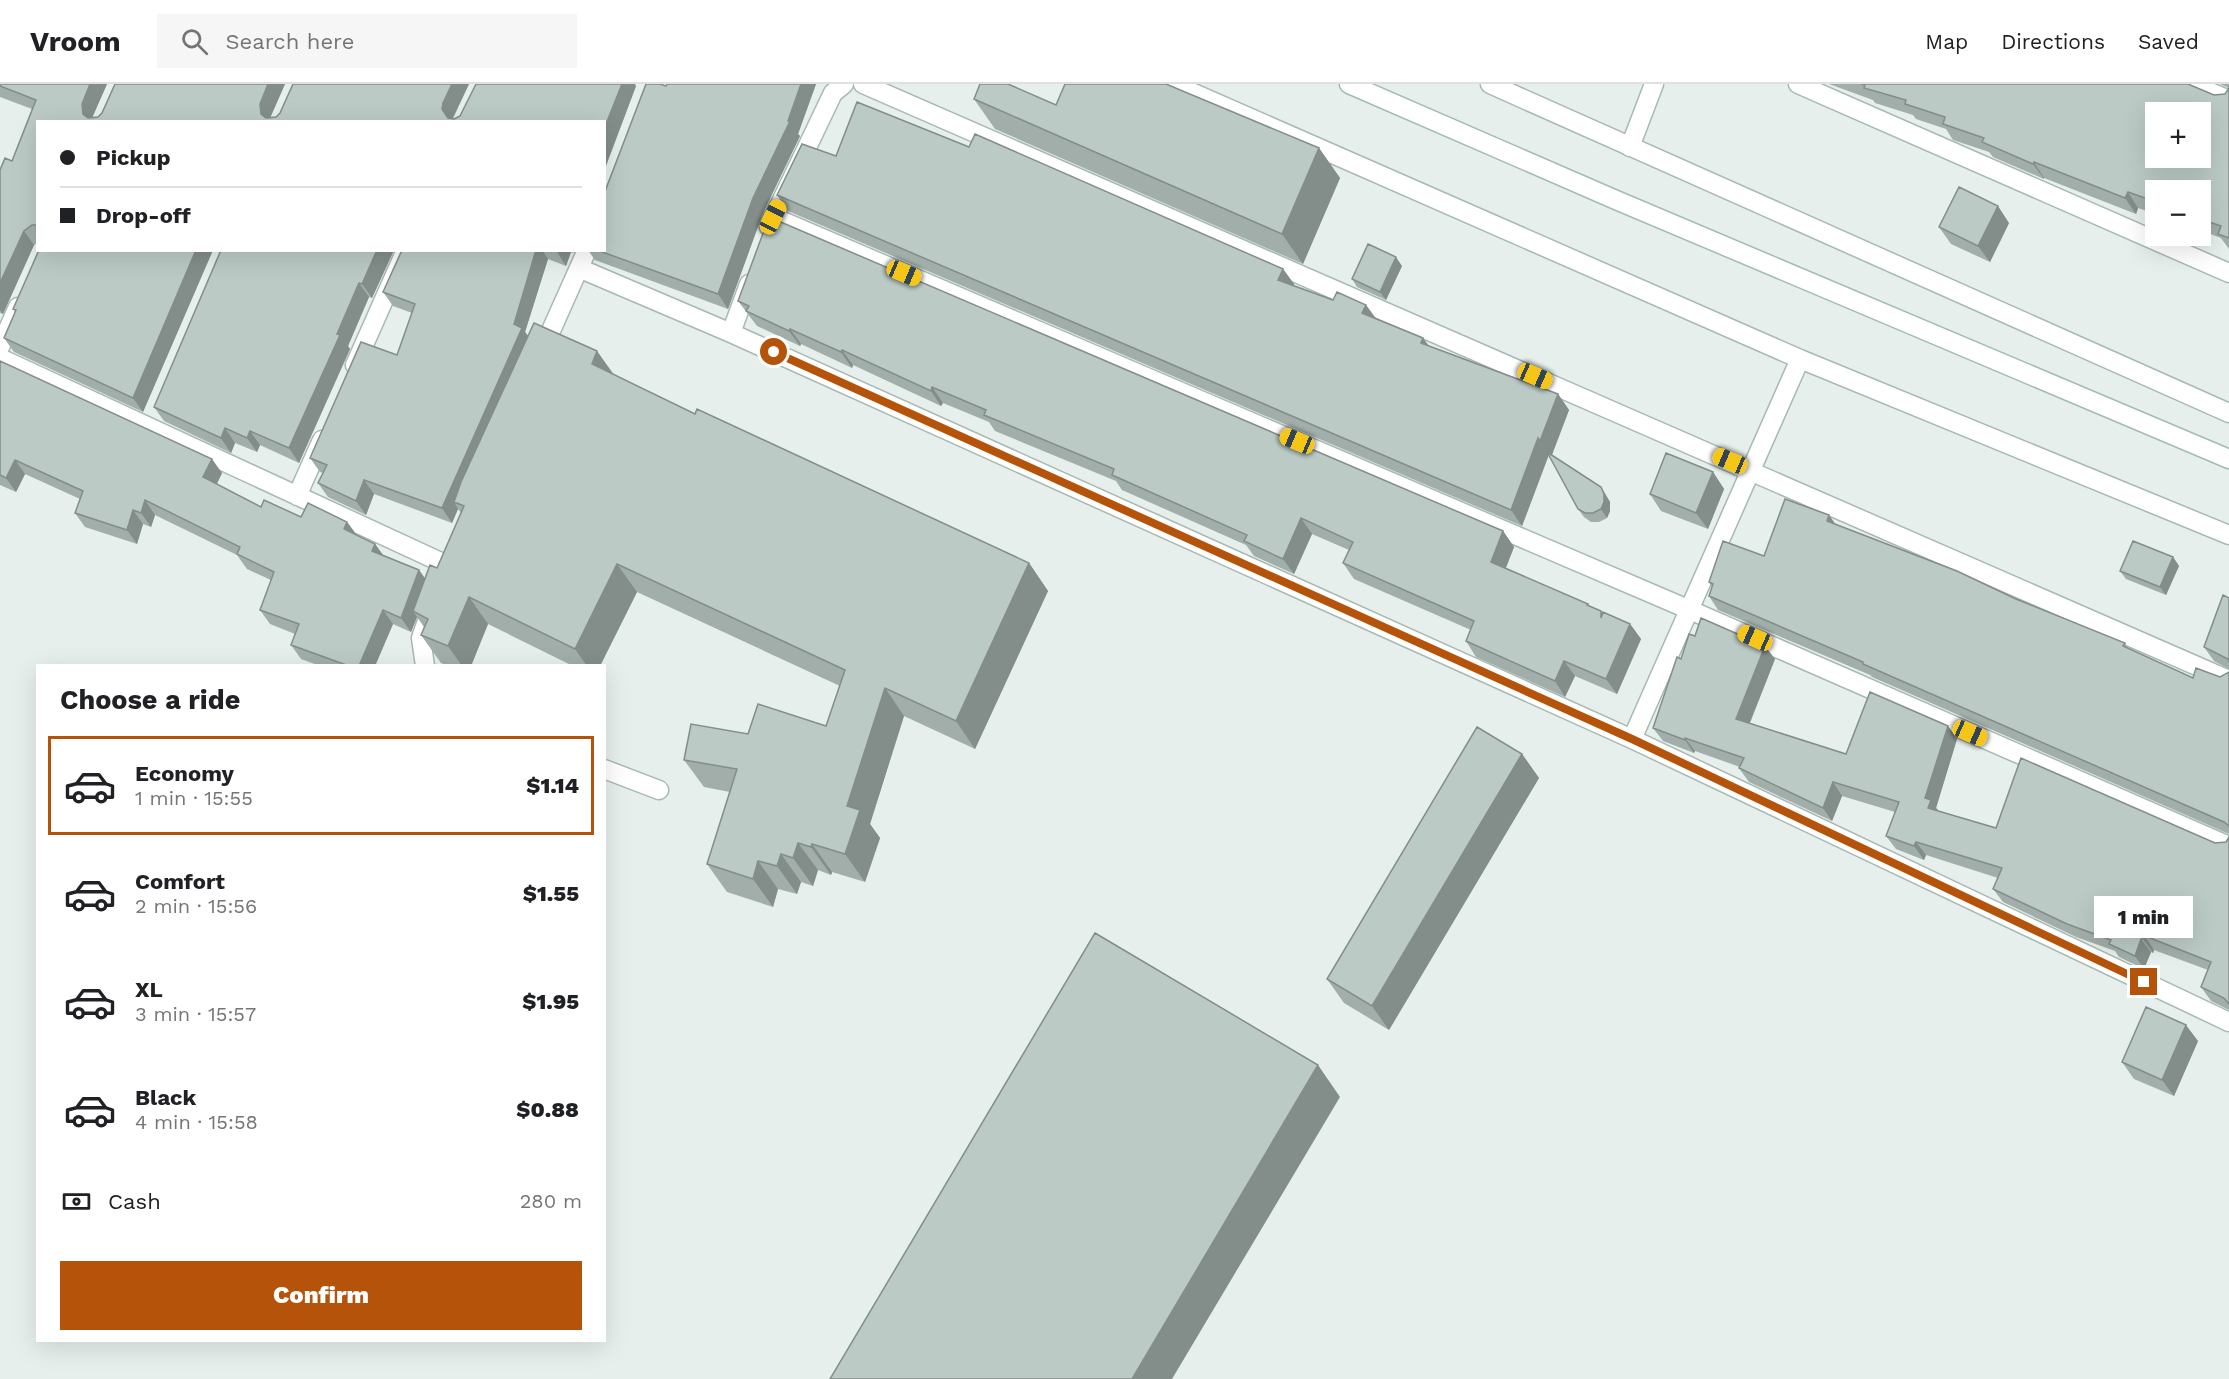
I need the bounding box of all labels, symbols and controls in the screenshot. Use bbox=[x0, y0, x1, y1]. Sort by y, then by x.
search box bbox=[157, 14, 577, 68]
text: Vroom bbox=[30, 25, 121, 58]
icon: search bbox=[178, 25, 211, 58]
text: Search here bbox=[226, 29, 354, 54]
text: Map bbox=[1925, 29, 1968, 54]
text: Directions bbox=[2001, 29, 2105, 54]
text: Saved bbox=[2138, 29, 2199, 54]
map controls bbox=[2145, 102, 2211, 246]
button: + bbox=[2145, 102, 2211, 168]
text: Pickup bbox=[96, 145, 171, 170]
button: − bbox=[2145, 180, 2211, 246]
car bbox=[757, 197, 789, 237]
text: Drop-off bbox=[96, 203, 191, 228]
car bbox=[884, 258, 924, 288]
route start bbox=[760, 338, 787, 365]
car bbox=[1515, 360, 1555, 392]
car bbox=[1277, 426, 1317, 456]
car bbox=[1710, 446, 1750, 476]
car bbox=[1735, 622, 1775, 654]
text: Choose a ride bbox=[60, 684, 240, 716]
car bbox=[1950, 717, 1990, 749]
icon: car bbox=[63, 759, 117, 813]
text: Economy bbox=[135, 761, 234, 786]
text: $1.14 bbox=[526, 773, 579, 798]
text: 1 min · 15:55 bbox=[135, 786, 253, 810]
icon: car bbox=[63, 867, 117, 921]
text: Comfort bbox=[135, 869, 225, 894]
text: $1.55 bbox=[523, 881, 579, 906]
text: 2 min · 15:56 bbox=[135, 894, 257, 918]
callout: 1 min bbox=[2094, 895, 2194, 937]
text: 1 min bbox=[2118, 905, 2169, 929]
route end bbox=[2130, 968, 2157, 995]
icon: car bbox=[63, 975, 117, 1029]
text: XL bbox=[135, 977, 163, 1002]
text: $1.95 bbox=[522, 989, 579, 1014]
text: 3 min · 15:57 bbox=[135, 1002, 256, 1026]
icon: car bbox=[63, 1083, 117, 1137]
text: Black bbox=[135, 1085, 196, 1110]
text: $0.88 bbox=[516, 1097, 579, 1122]
text: 4 min · 15:58 bbox=[135, 1110, 258, 1134]
icon: cash bbox=[60, 1185, 93, 1218]
text: Cash bbox=[108, 1189, 161, 1214]
text: 280 m bbox=[520, 1189, 582, 1213]
button: Confirm bbox=[60, 1261, 582, 1330]

